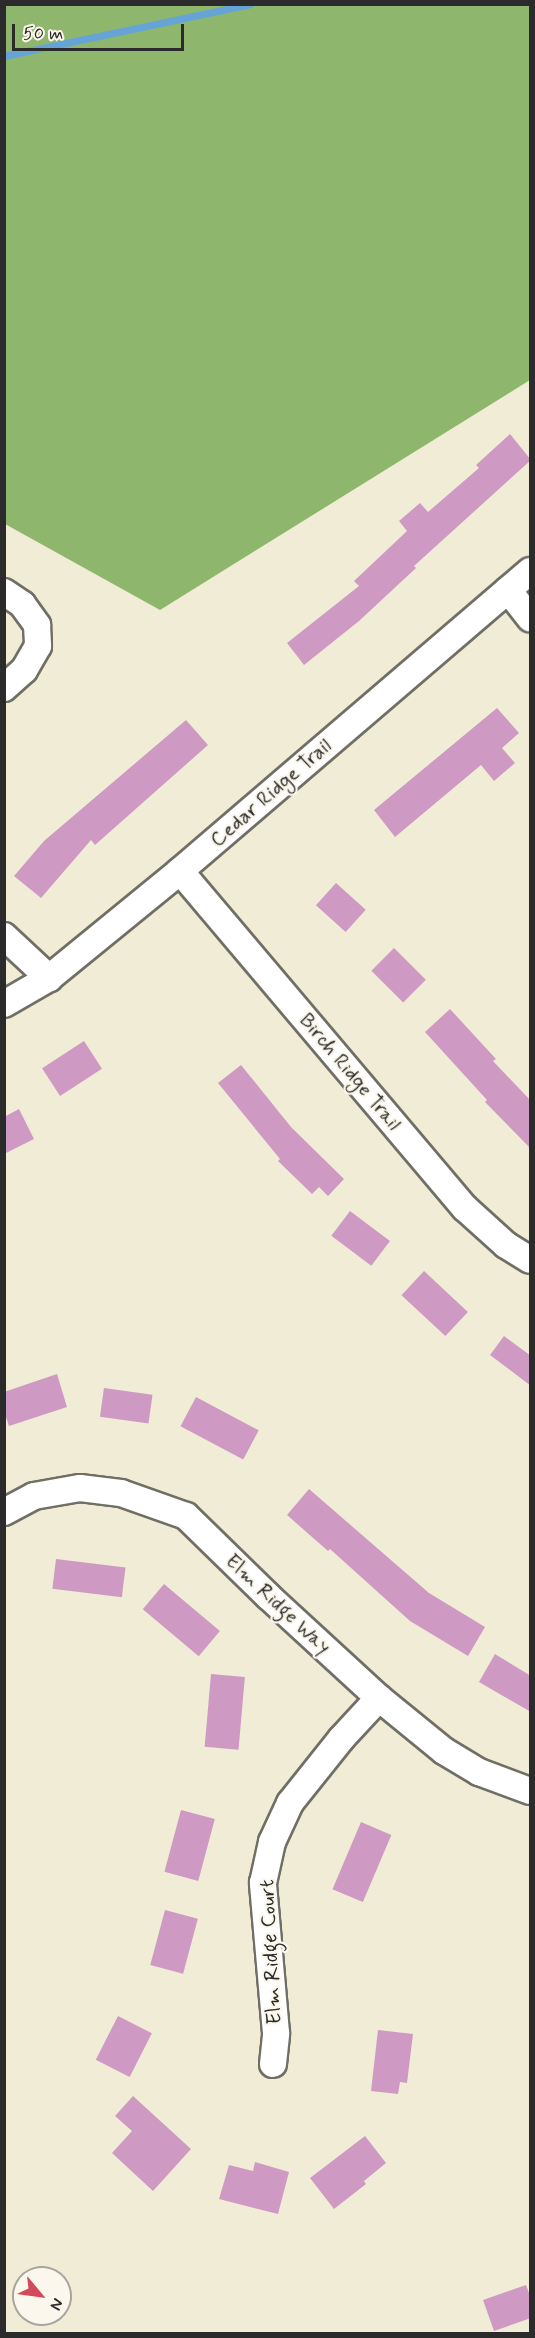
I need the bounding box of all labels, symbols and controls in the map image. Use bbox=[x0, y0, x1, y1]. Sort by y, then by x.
scale bar bbox=[15, 12, 188, 50]
text: 50 m bbox=[23, 22, 63, 46]
street label: Cedar Ridge Trail bbox=[205, 733, 337, 853]
street label: Birch Ridge Trail bbox=[294, 1009, 406, 1135]
street label: Elm Ridge Way bbox=[219, 1548, 337, 1660]
street label: Elm Ridge Court bbox=[255, 1878, 287, 2026]
north arrow bbox=[12, 2266, 72, 2326]
text: N bbox=[45, 2294, 68, 2314]

